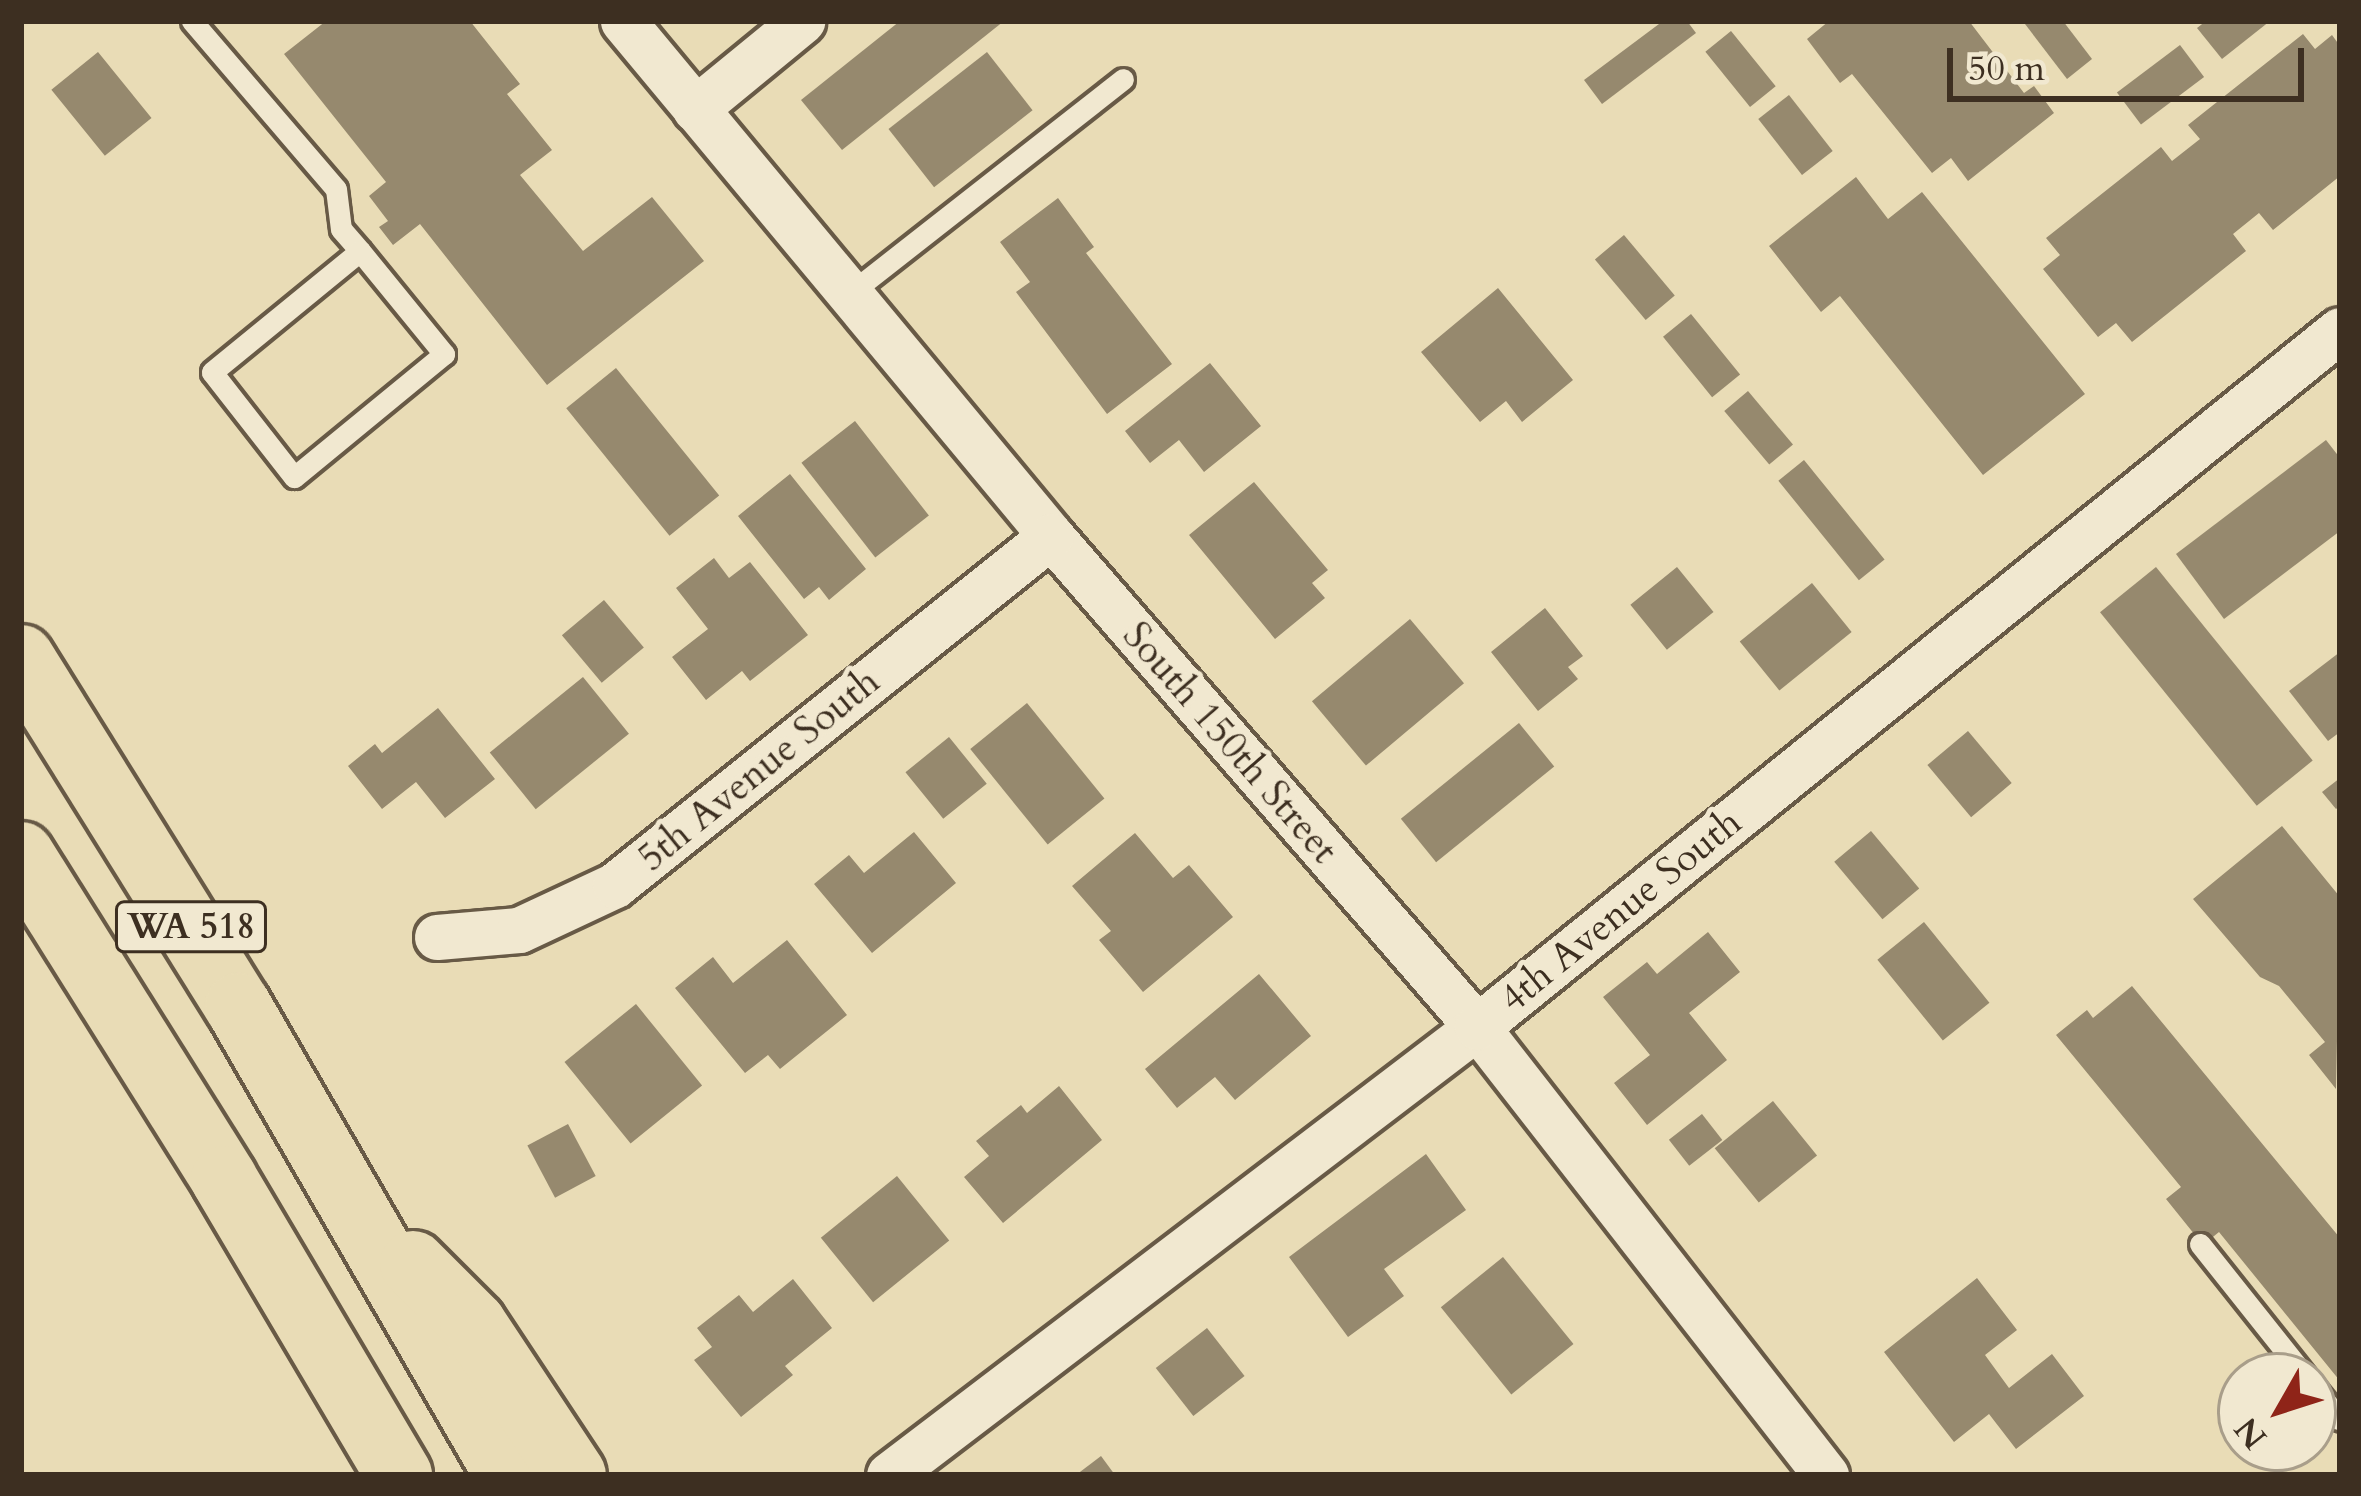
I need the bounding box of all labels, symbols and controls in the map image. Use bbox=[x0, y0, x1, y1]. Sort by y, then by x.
scale bar bbox=[1953, 24, 2310, 98]
text: 50 m bbox=[1968, 44, 2045, 93]
street label: South 150th Street bbox=[1113, 613, 1347, 873]
street label: 5th Avenue South bbox=[629, 658, 889, 882]
street label: 4th Avenue South bbox=[1491, 799, 1751, 1023]
road number: WA 518 bbox=[113, 897, 269, 957]
north arrow bbox=[2217, 1352, 2337, 1472]
text: N bbox=[2224, 1408, 2277, 1458]

